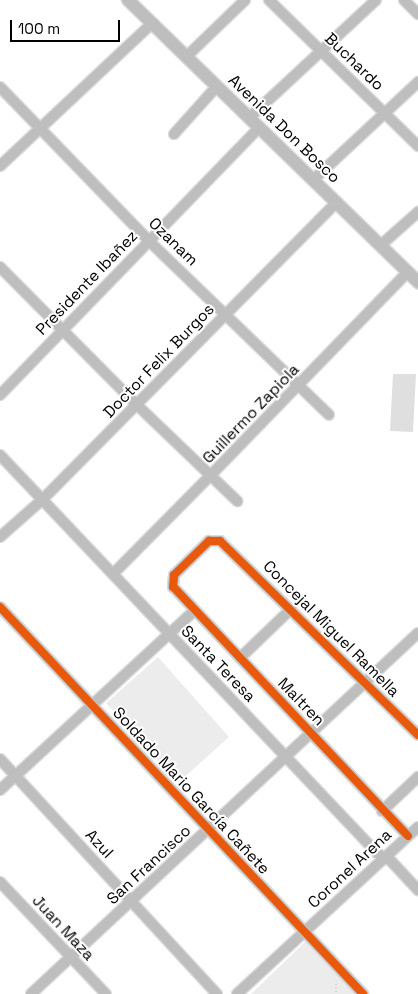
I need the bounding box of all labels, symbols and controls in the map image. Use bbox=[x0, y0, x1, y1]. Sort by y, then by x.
scale bar bbox=[12, 10, 122, 42]
text: 100 m bbox=[18, 19, 60, 38]
street label: Buchardo bbox=[320, 29, 388, 95]
street label: Avenida Don Bosco bbox=[224, 71, 344, 187]
street label: Ozanam bbox=[144, 214, 202, 270]
street label: Presidente Ibañez bbox=[32, 227, 142, 339]
street label: Doctor Felix Burgos bbox=[100, 300, 218, 422]
street label: Guillermo Zapiola bbox=[199, 360, 303, 468]
street label: Concejal Miguel Ramella bbox=[259, 557, 403, 701]
street label: Santa Teresa bbox=[177, 622, 259, 706]
street label: Maltren bbox=[273, 674, 329, 730]
street label: Soldado Mario García Cañete bbox=[108, 703, 274, 879]
street label: San Francisco bbox=[103, 821, 195, 909]
street label: Coronel Arena bbox=[304, 825, 396, 913]
street label: Azul bbox=[81, 826, 117, 862]
street label: Juan Maza bbox=[28, 891, 98, 965]

